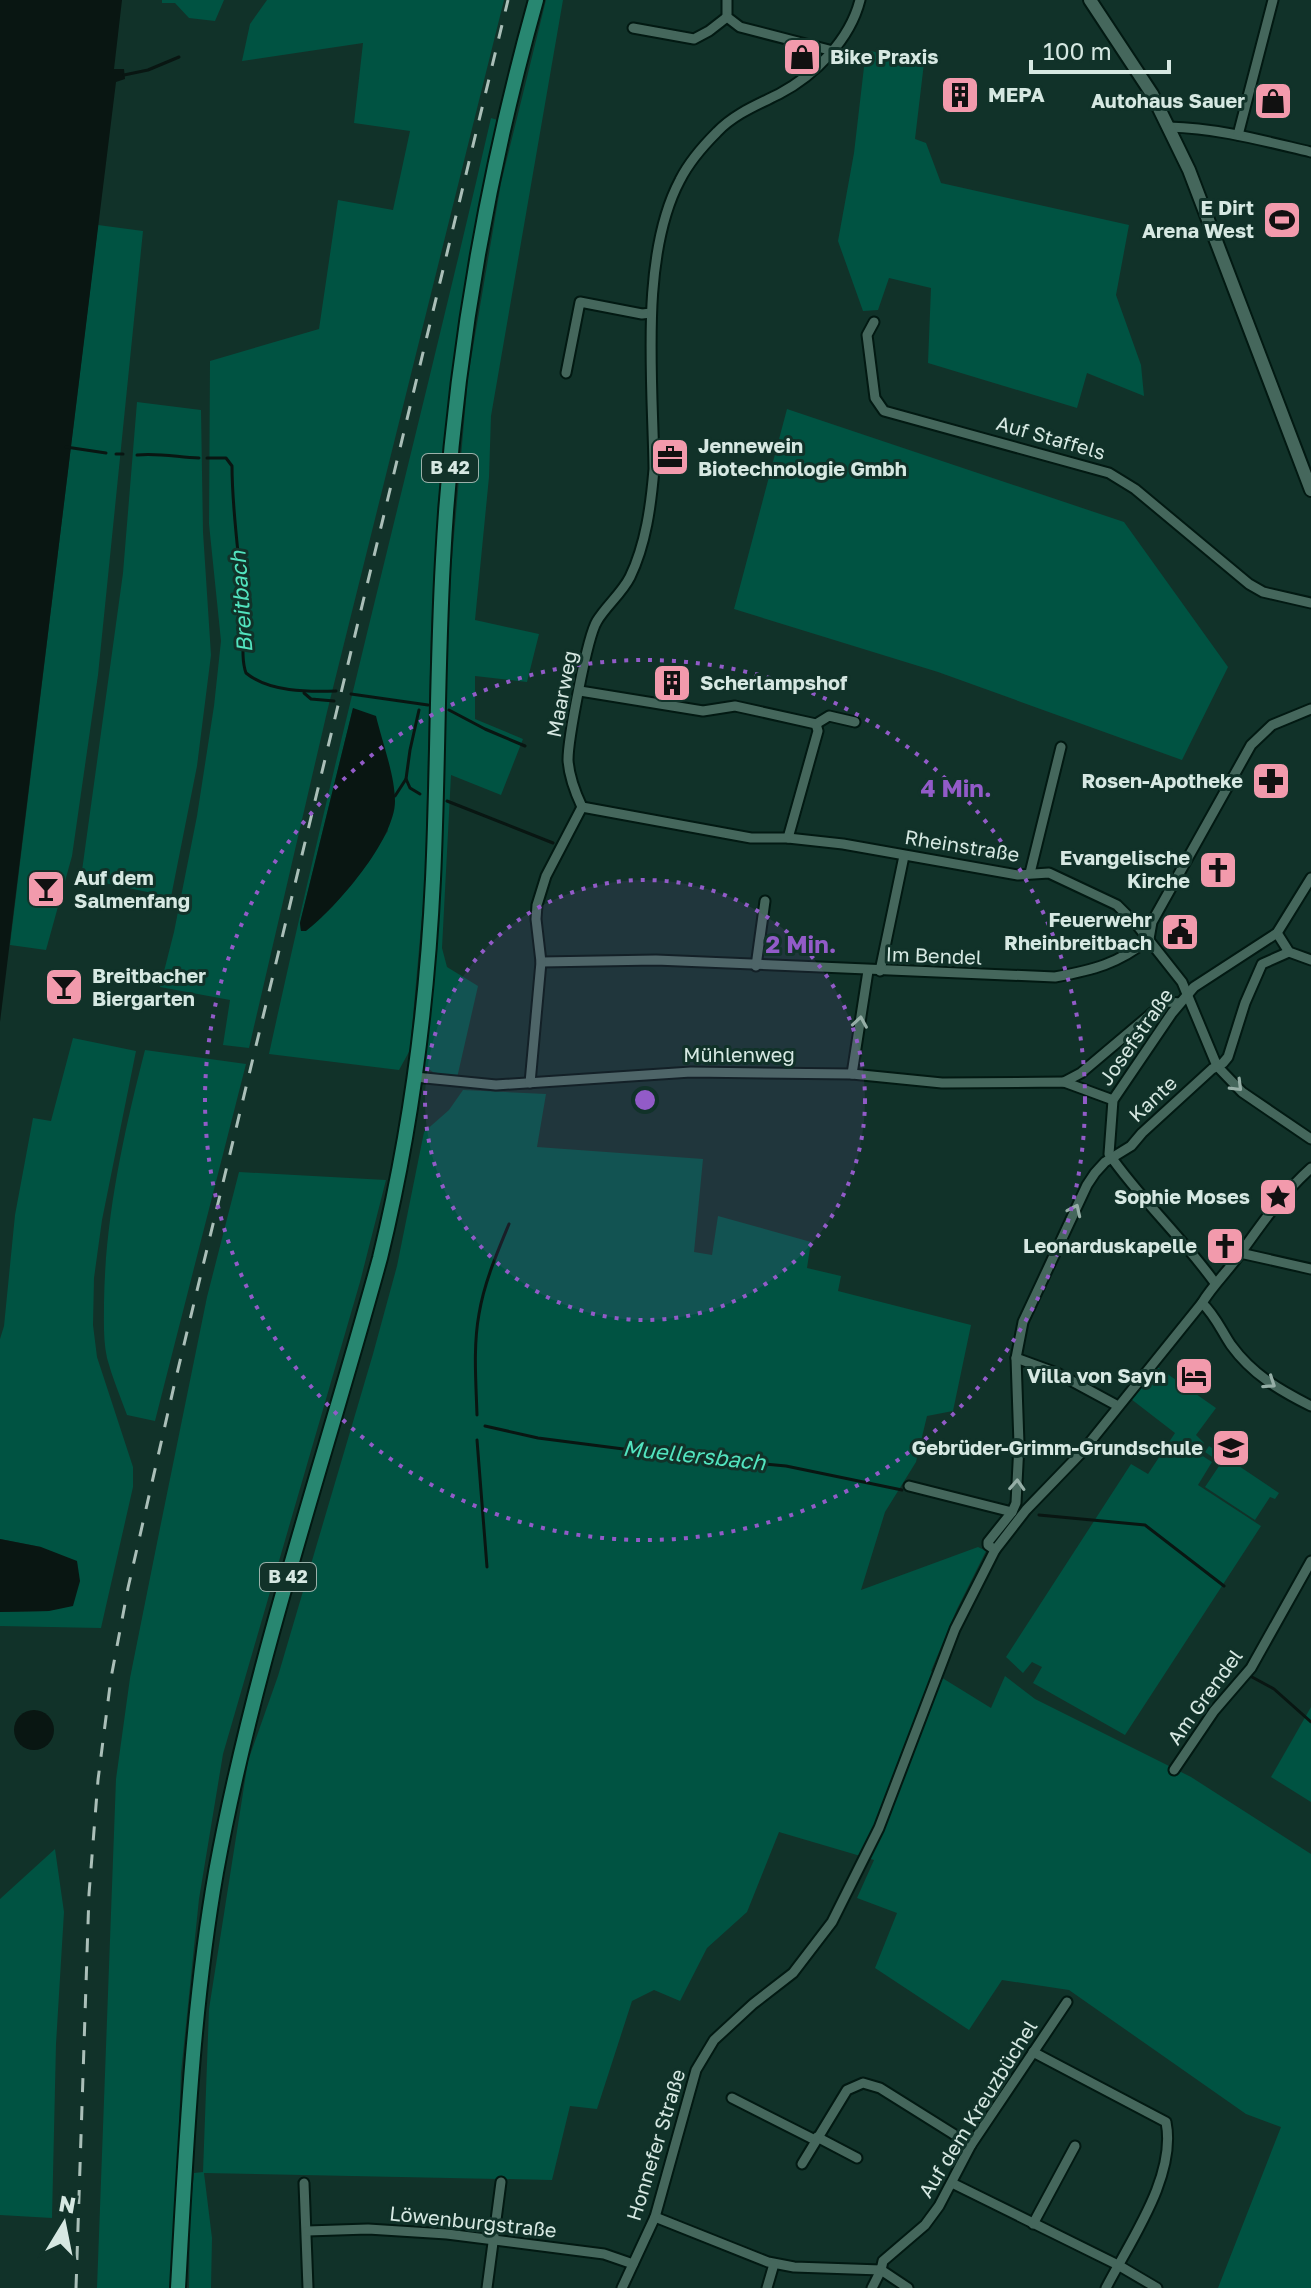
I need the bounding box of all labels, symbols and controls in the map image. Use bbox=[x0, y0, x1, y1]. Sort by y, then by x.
scale bar bbox=[1031, 24, 1169, 74]
shop icon: Bike Praxis bbox=[781, 36, 823, 78]
text: 100 m bbox=[1043, 36, 1112, 65]
place label: Bike Praxis bbox=[830, 44, 938, 68]
building icon: MEPA bbox=[939, 74, 981, 116]
shop icon: Autohaus Sauer bbox=[1252, 80, 1294, 122]
place label: MEPA bbox=[988, 82, 1045, 106]
place label: Autohaus Sauer bbox=[1091, 88, 1245, 112]
place label: E Dirt Arena West bbox=[1142, 195, 1254, 242]
sports icon: E Dirt Arena West bbox=[1261, 199, 1303, 241]
street label: Auf Staffels bbox=[994, 410, 1109, 464]
place label: Jennewein Biotechnologie Gmbh bbox=[698, 433, 907, 480]
office icon: Jennewein Biotechnologie Gmbh bbox=[649, 436, 691, 478]
road number: B 42 bbox=[422, 454, 478, 482]
water label: Breitbach bbox=[223, 549, 258, 654]
street label: Maarweg bbox=[541, 648, 581, 739]
building icon: Scherlampshof bbox=[651, 662, 693, 704]
place label: Scherlampshof bbox=[700, 670, 848, 694]
pharmacy icon: Rosen-Apotheke bbox=[1250, 760, 1292, 802]
place label: Rosen-Apotheke bbox=[1081, 768, 1243, 792]
text: 4 Min. bbox=[920, 773, 992, 802]
street label: Rheinstraße bbox=[903, 824, 1021, 866]
place label: Evangelische Kirche bbox=[1060, 845, 1190, 892]
church icon: Evangelische Kirche bbox=[1197, 849, 1239, 891]
place label: Auf dem Salmenfang bbox=[74, 865, 190, 912]
bar icon: Auf dem Salmenfang bbox=[25, 868, 67, 910]
place label: Feuerwehr Rheinbreitbach bbox=[1004, 907, 1152, 954]
public building icon: Feuerwehr Rheinbreitbach bbox=[1159, 911, 1201, 953]
text: 2 Min. bbox=[766, 929, 836, 958]
street label: Im Bendel bbox=[885, 941, 983, 969]
place label: Breitbacher Biergarten bbox=[92, 963, 206, 1010]
bar icon: Breitbacher Biergarten bbox=[43, 966, 85, 1008]
street label: Josefstraße bbox=[1093, 983, 1177, 1090]
one-way arrow bbox=[851, 1016, 868, 1029]
street label: Mühlenweg bbox=[683, 1042, 795, 1066]
street label: Kante bbox=[1123, 1070, 1181, 1126]
one-way arrow bbox=[1228, 1077, 1242, 1091]
centre of rings bbox=[631, 1086, 659, 1114]
place icon: Sophie Moses bbox=[1257, 1176, 1299, 1218]
place label: Sophie Moses bbox=[1114, 1184, 1250, 1208]
one-way arrow bbox=[1065, 1203, 1081, 1218]
church icon: Leonarduskapelle bbox=[1204, 1225, 1246, 1267]
place label: Leonarduskapelle bbox=[1023, 1233, 1197, 1257]
hotel icon: Villa von Sayn bbox=[1173, 1355, 1215, 1397]
place label: Villa von Sayn bbox=[1027, 1363, 1166, 1387]
one-way arrow bbox=[1262, 1374, 1276, 1389]
school or university icon: Gebrüder-Grimm-Grundschule bbox=[1210, 1427, 1252, 1469]
water label: Muellersbach bbox=[621, 1434, 768, 1476]
place label: Gebrüder-Grimm-Grundschule bbox=[912, 1435, 1203, 1459]
one-way arrow bbox=[1008, 1478, 1025, 1491]
road number: B 42 bbox=[260, 1563, 316, 1591]
street label: Am Grendel bbox=[1162, 1644, 1247, 1749]
street label: Auf dem Kreuzbüchel bbox=[913, 2015, 1042, 2202]
street label: Honnefer Straße bbox=[621, 2066, 690, 2223]
north arrow bbox=[24, 2184, 104, 2264]
text: N bbox=[57, 2189, 78, 2219]
street label: Löwenburgstraße bbox=[388, 2200, 558, 2242]

